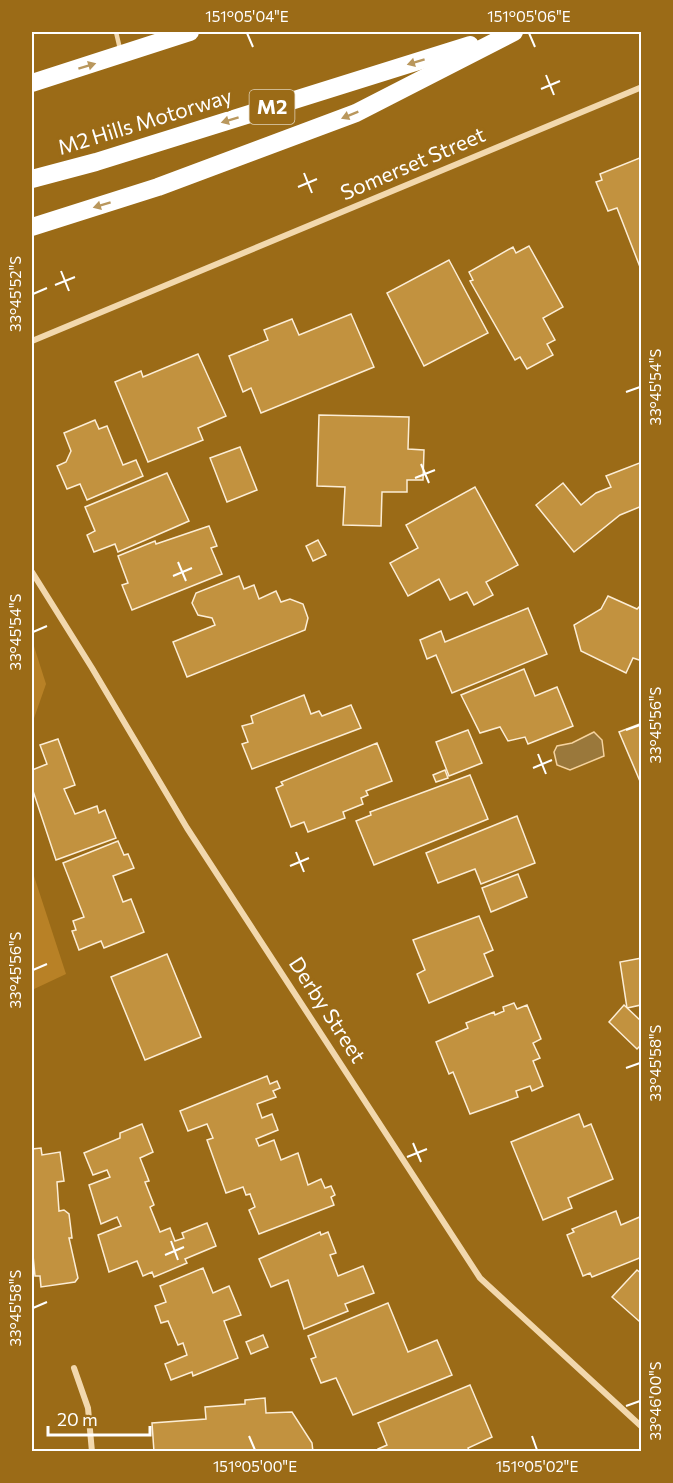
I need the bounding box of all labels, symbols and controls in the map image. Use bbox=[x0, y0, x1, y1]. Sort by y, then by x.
text: 151°05'04"E bbox=[205, 7, 289, 25]
text: 151°05'06"E bbox=[487, 7, 571, 25]
one-way arrow bbox=[407, 57, 425, 67]
one-way arrow bbox=[78, 60, 96, 70]
street label: M2 Hills Motorway bbox=[54, 82, 235, 159]
road number: M2 bbox=[250, 90, 294, 124]
one-way arrow bbox=[341, 111, 359, 120]
one-way arrow bbox=[221, 116, 239, 125]
street label: Somerset Street bbox=[336, 121, 489, 204]
one-way arrow bbox=[93, 200, 111, 210]
text: 33°45'52"S bbox=[6, 256, 24, 332]
text: 33°45'54"S bbox=[646, 348, 664, 425]
text: 33°45'54"S bbox=[6, 593, 24, 670]
text: 33°45'56"S bbox=[646, 686, 664, 763]
text: 33°45'56"S bbox=[6, 931, 24, 1008]
street label: Derby Street bbox=[285, 951, 372, 1067]
text: 33°45'58"S bbox=[646, 1024, 664, 1101]
text: 33°45'58"S bbox=[6, 1269, 24, 1346]
text: 33°46'00"S bbox=[646, 1361, 664, 1441]
scale bar bbox=[48, 1399, 150, 1437]
text: 20 m bbox=[57, 1408, 98, 1430]
text: 151°05'00"E bbox=[213, 1457, 297, 1475]
text: 151°05'02"E bbox=[496, 1457, 578, 1475]

